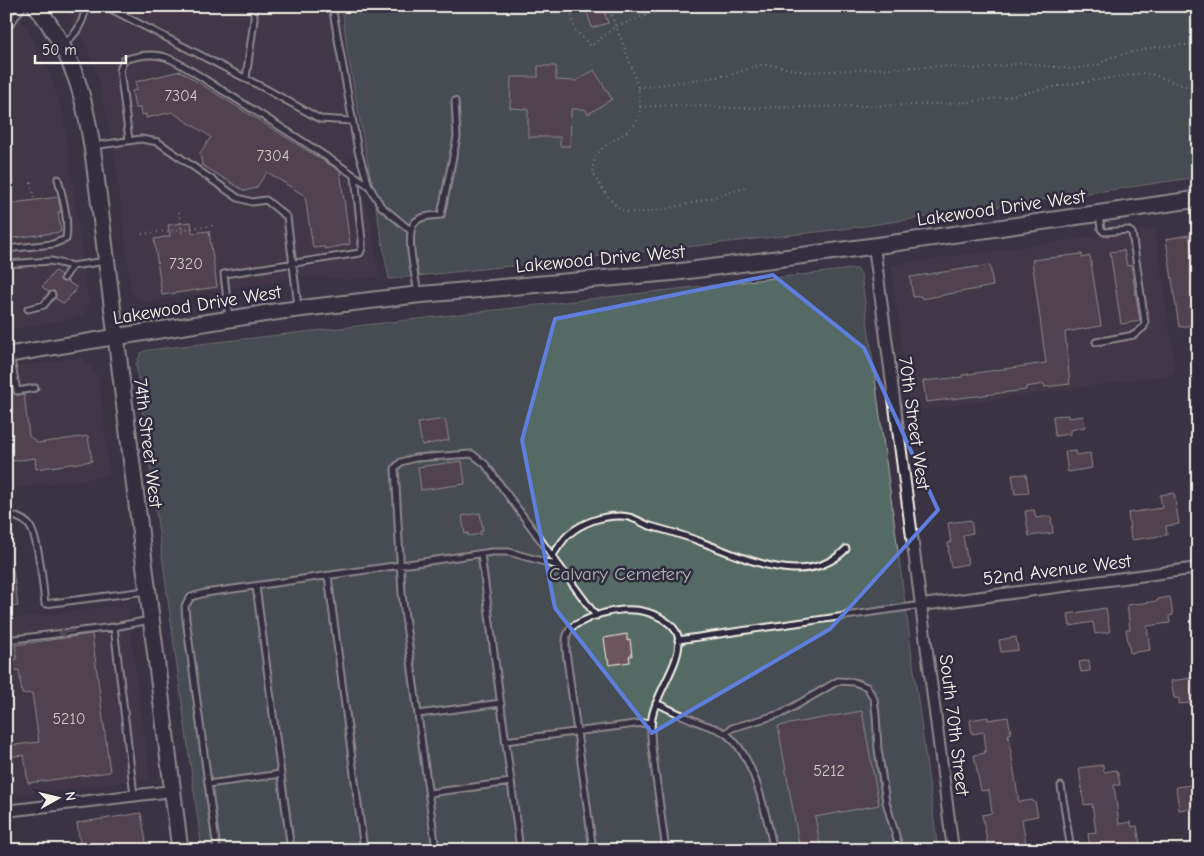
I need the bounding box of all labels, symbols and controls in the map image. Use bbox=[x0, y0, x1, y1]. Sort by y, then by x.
scale bar bbox=[35, 32, 126, 64]
text: 50 m bbox=[42, 41, 77, 59]
house number: 7304 bbox=[164, 87, 198, 105]
house number: 7304 bbox=[256, 147, 290, 165]
street label: Lakewood Drive West bbox=[915, 185, 1087, 231]
street label: Lakewood Drive West bbox=[514, 241, 686, 277]
house number: 7320 bbox=[169, 255, 203, 273]
street label: Lakewood Drive West bbox=[111, 281, 283, 329]
street label: 70th Street West bbox=[894, 355, 934, 492]
street label: 74th Street West bbox=[129, 377, 167, 510]
street label: 52nd Avenue West bbox=[982, 550, 1133, 590]
park label: Calvary Cemetery bbox=[549, 563, 692, 585]
one-way arrow bbox=[58, 628, 74, 638]
street label: South 70th Street bbox=[934, 653, 974, 798]
house number: 5210 bbox=[52, 710, 86, 728]
house number: 5212 bbox=[813, 762, 845, 780]
north arrow bbox=[32, 774, 82, 824]
text: N bbox=[61, 791, 79, 802]

